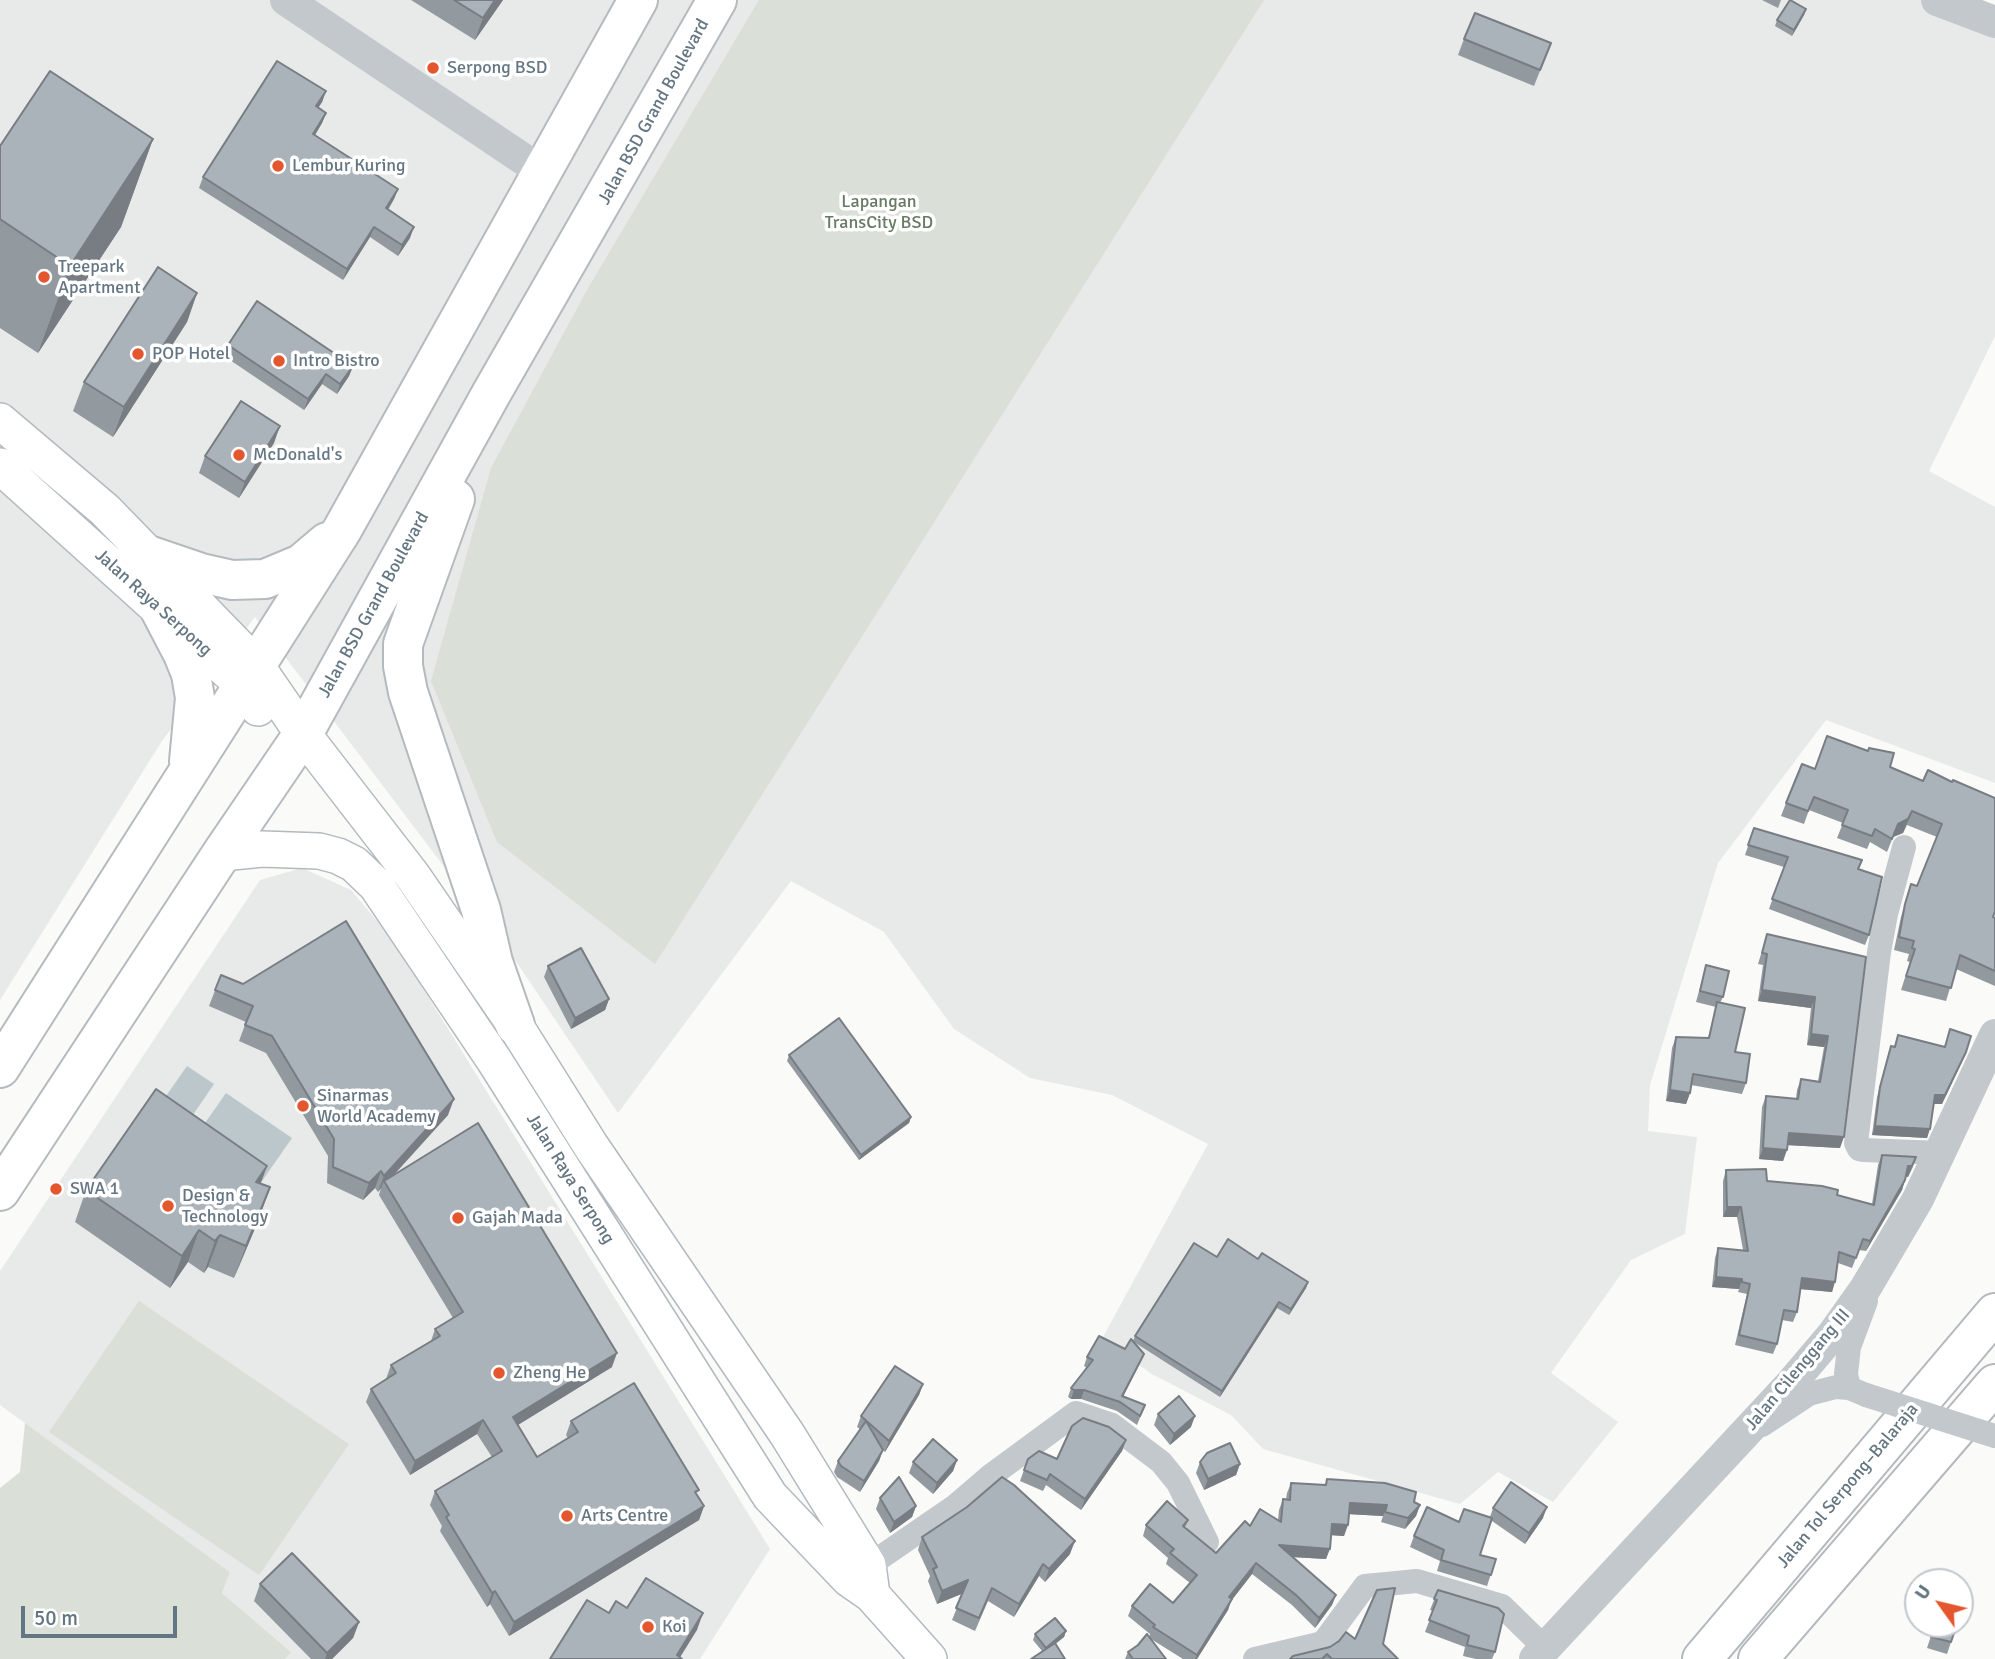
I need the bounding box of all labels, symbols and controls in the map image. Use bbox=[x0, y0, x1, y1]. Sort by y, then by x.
street label: Jalan BSD Grand Boulevard bbox=[594, 15, 714, 209]
place label: Serpong BSD bbox=[447, 57, 547, 79]
marker: Serpong BSD bbox=[425, 60, 441, 76]
place label: Lembur Kuring bbox=[292, 155, 406, 177]
marker: Lembur Kuring bbox=[270, 158, 286, 174]
park label: Lapangan TransCity BSD bbox=[825, 191, 933, 234]
place label: Treepark Apartment bbox=[58, 256, 140, 298]
marker: Treepark Apartment bbox=[36, 269, 52, 285]
place label: POP Hotel bbox=[152, 343, 230, 365]
marker: POP Hotel bbox=[130, 346, 146, 362]
place label: Intro Bistro bbox=[293, 350, 380, 372]
marker: Intro Bistro bbox=[271, 353, 287, 369]
place label: McDonald's bbox=[253, 444, 342, 466]
marker: McDonald's bbox=[231, 447, 247, 463]
street label: Jalan BSD Grand Boulevard bbox=[314, 508, 434, 702]
street label: Jalan Raya Serpong bbox=[90, 545, 216, 661]
place label: Sinarmas World Academy bbox=[317, 1085, 436, 1128]
marker: Sinarmas World Academy bbox=[295, 1098, 311, 1114]
street label: Jalan Raya Serpong bbox=[521, 1110, 619, 1248]
place label: SWA 1 bbox=[70, 1178, 119, 1200]
marker: SWA 1 bbox=[48, 1181, 64, 1197]
place label: Design & Technology bbox=[182, 1185, 268, 1228]
marker: Design & Technology bbox=[160, 1198, 176, 1214]
place label: Gajah Mada bbox=[472, 1207, 563, 1229]
marker: Gajah Mada bbox=[450, 1210, 466, 1226]
street label: Jalan Cilenggang III bbox=[1741, 1305, 1855, 1435]
place label: Zheng He bbox=[513, 1362, 586, 1384]
marker: Zheng He bbox=[491, 1365, 507, 1381]
street label: Jalan Tol Serpong–Balaraja bbox=[1773, 1399, 1923, 1573]
place label: Arts Centre bbox=[581, 1505, 668, 1527]
marker: Arts Centre bbox=[559, 1508, 575, 1524]
north arrow bbox=[1904, 1568, 1974, 1638]
text: U bbox=[1910, 1580, 1937, 1604]
scale bar bbox=[24, 1592, 180, 1636]
text: 50 m bbox=[34, 1605, 78, 1631]
place label: Koi bbox=[662, 1616, 687, 1638]
marker: Koi bbox=[640, 1619, 656, 1635]

